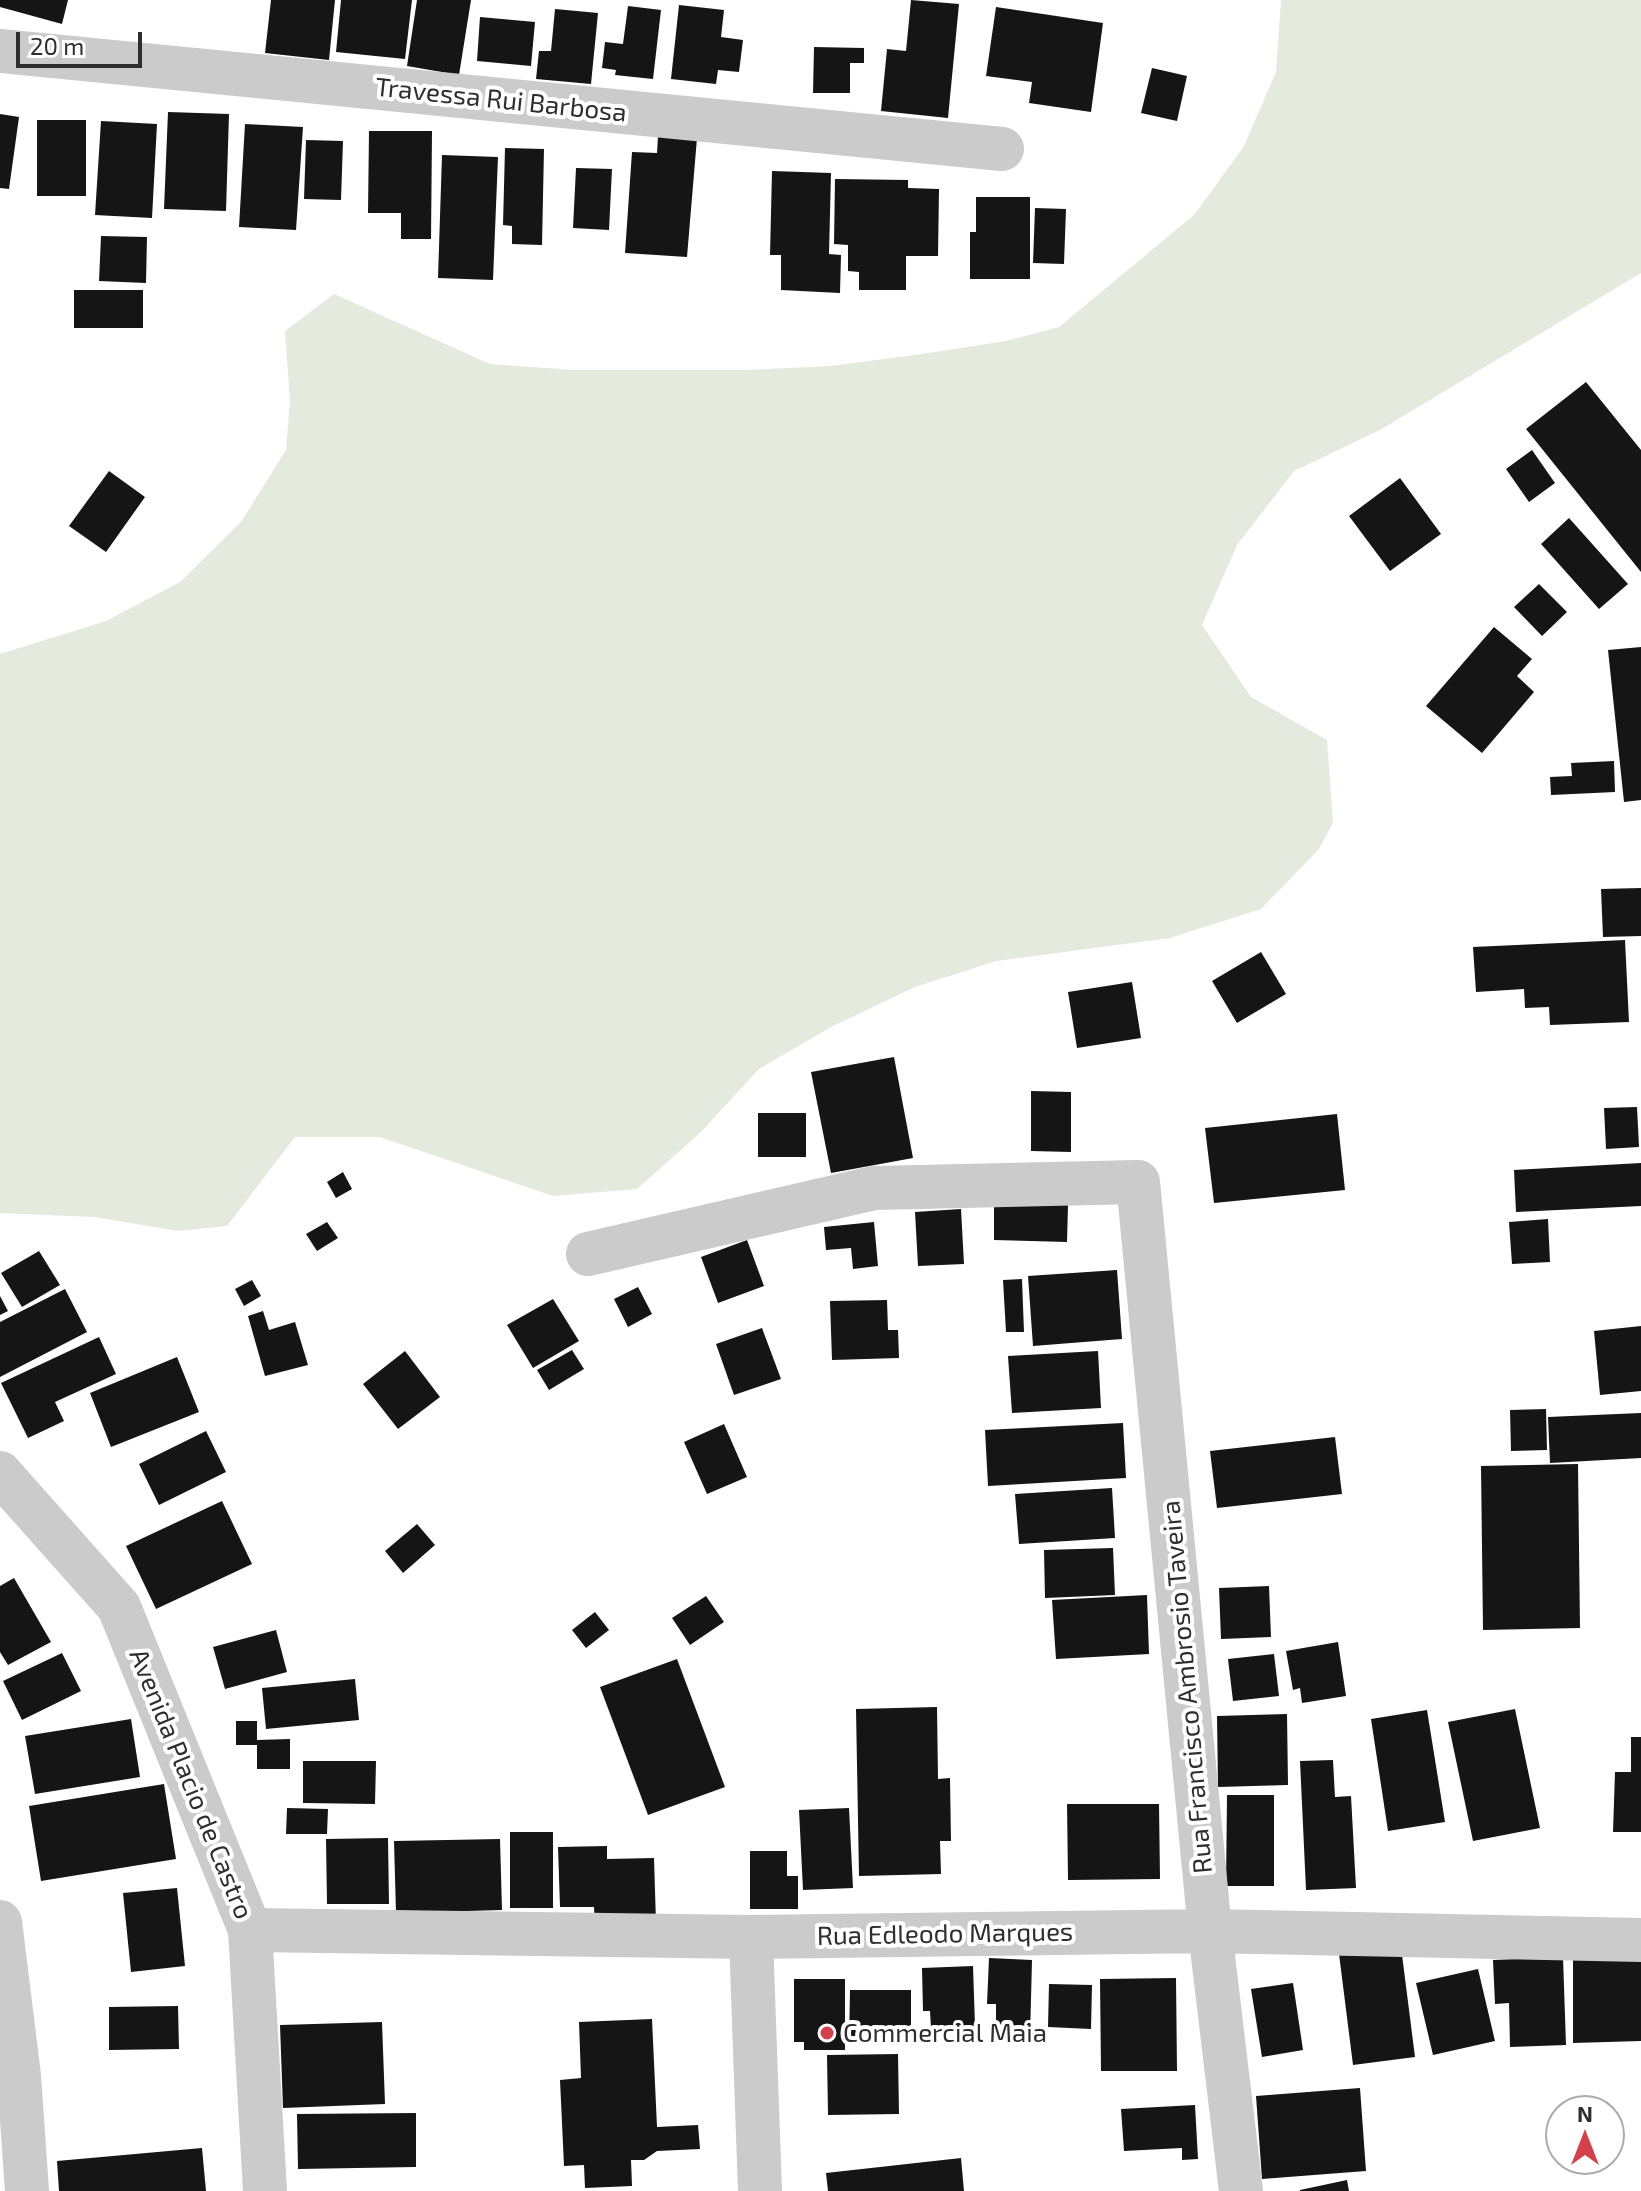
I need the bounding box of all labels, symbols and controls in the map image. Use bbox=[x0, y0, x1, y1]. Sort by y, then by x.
scale bar bbox=[20, 16, 146, 66]
text: 20 m bbox=[30, 31, 84, 60]
street label: Travessa Rui Barbosa bbox=[374, 71, 628, 129]
street label: Rua Francisco Ambrosio Taveira bbox=[1155, 1499, 1219, 1875]
street label: Avenida Placio de Castro bbox=[122, 1644, 260, 1924]
street label: Rua Edleodo Marques bbox=[817, 1916, 1073, 1952]
place label: Commercial Maia bbox=[843, 2017, 1047, 2049]
marker: Commercial Maia bbox=[818, 2024, 836, 2042]
north arrow bbox=[1545, 2095, 1625, 2175]
text: N bbox=[1577, 2100, 1593, 2126]

